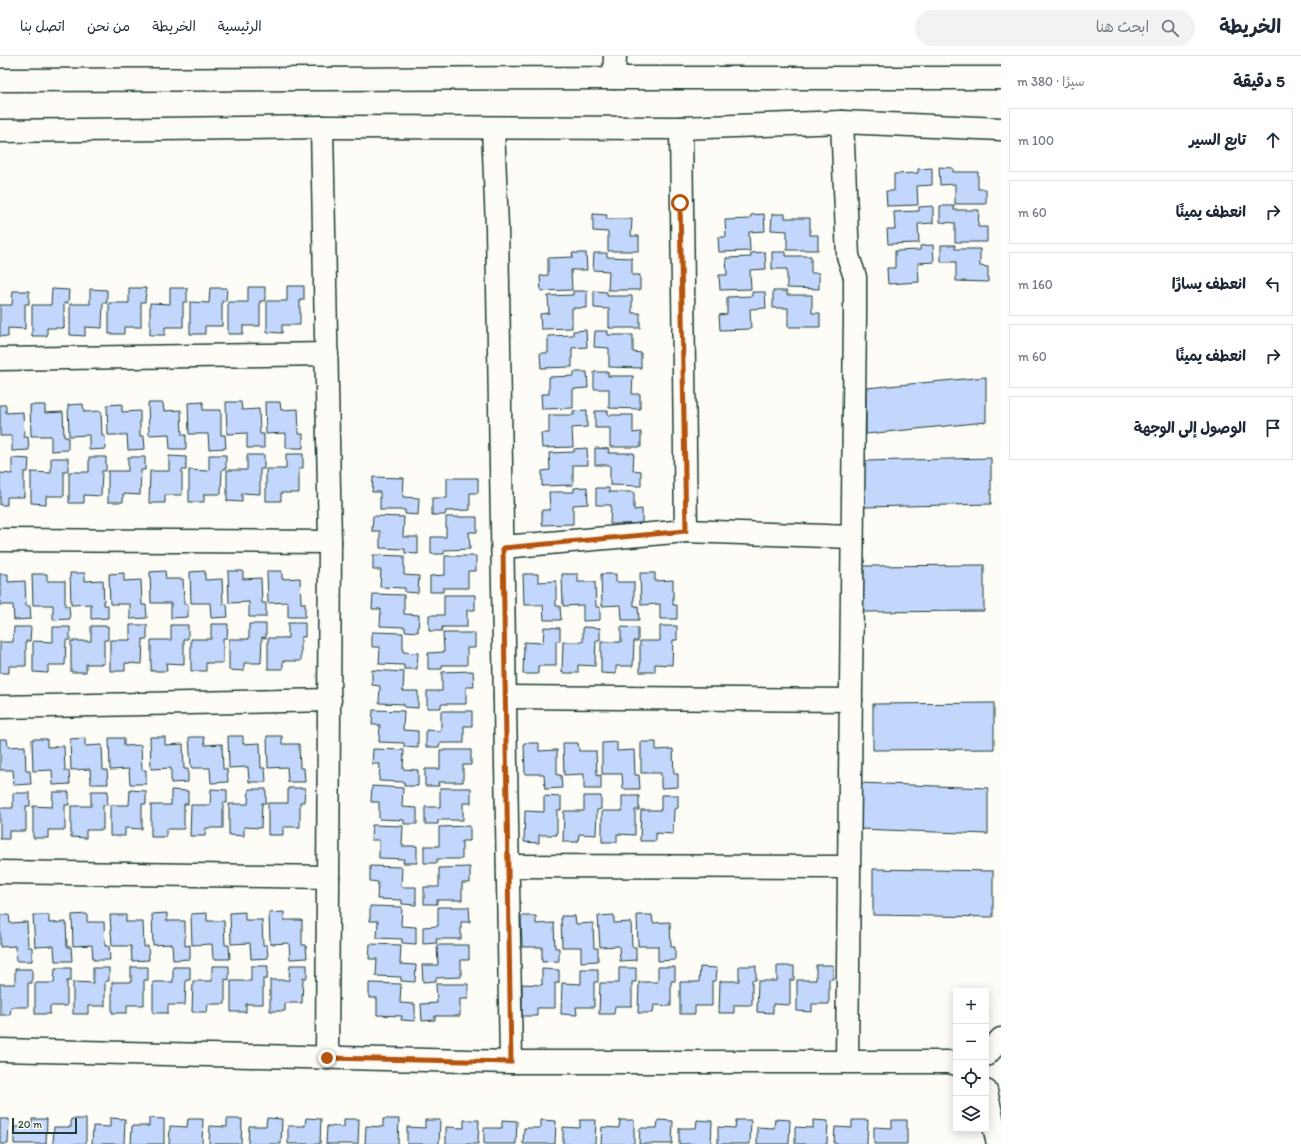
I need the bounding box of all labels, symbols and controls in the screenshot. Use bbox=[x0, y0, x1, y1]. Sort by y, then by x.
search box bbox=[915, 10, 1195, 46]
text: الخريطة bbox=[1219, 15, 1281, 38]
icon: search bbox=[1159, 17, 1181, 39]
text: اتصل بنا bbox=[20, 18, 65, 35]
text: من نحن bbox=[87, 18, 130, 35]
text: الخريطة bbox=[152, 18, 196, 35]
text: الرئيسية bbox=[218, 18, 262, 35]
text: ابحث هنا bbox=[1096, 18, 1149, 36]
text: 5 دقيقة bbox=[1233, 71, 1285, 91]
text: سيرًا · 380 m bbox=[1017, 74, 1085, 89]
icon: ahead bbox=[1262, 129, 1284, 151]
text: تابع السير bbox=[1189, 131, 1246, 149]
text: 100 m bbox=[1018, 133, 1054, 148]
route start bbox=[671, 194, 689, 212]
icon: right bbox=[1262, 201, 1284, 223]
text: انعطف يمينًا bbox=[1176, 203, 1246, 221]
text: 60 m bbox=[1018, 205, 1047, 220]
icon: left bbox=[1262, 273, 1284, 295]
text: انعطف يسارًا bbox=[1172, 275, 1246, 293]
text: 160 m bbox=[1018, 277, 1053, 292]
icon: right bbox=[1262, 345, 1284, 367]
text: انعطف يمينًا bbox=[1176, 347, 1246, 365]
text: 60 m bbox=[1018, 349, 1047, 364]
icon: arrive bbox=[1262, 417, 1284, 439]
text: الوصول إلى الوجهة bbox=[1134, 419, 1246, 437]
map controls bbox=[953, 988, 989, 1132]
button: + bbox=[953, 988, 989, 1024]
button: − bbox=[953, 1024, 989, 1060]
route end bbox=[318, 1049, 336, 1067]
button: locate bbox=[953, 1060, 989, 1096]
button: layers bbox=[953, 1096, 989, 1132]
scale bar bbox=[12, 1116, 77, 1135]
text: 20 m bbox=[18, 1118, 42, 1131]

